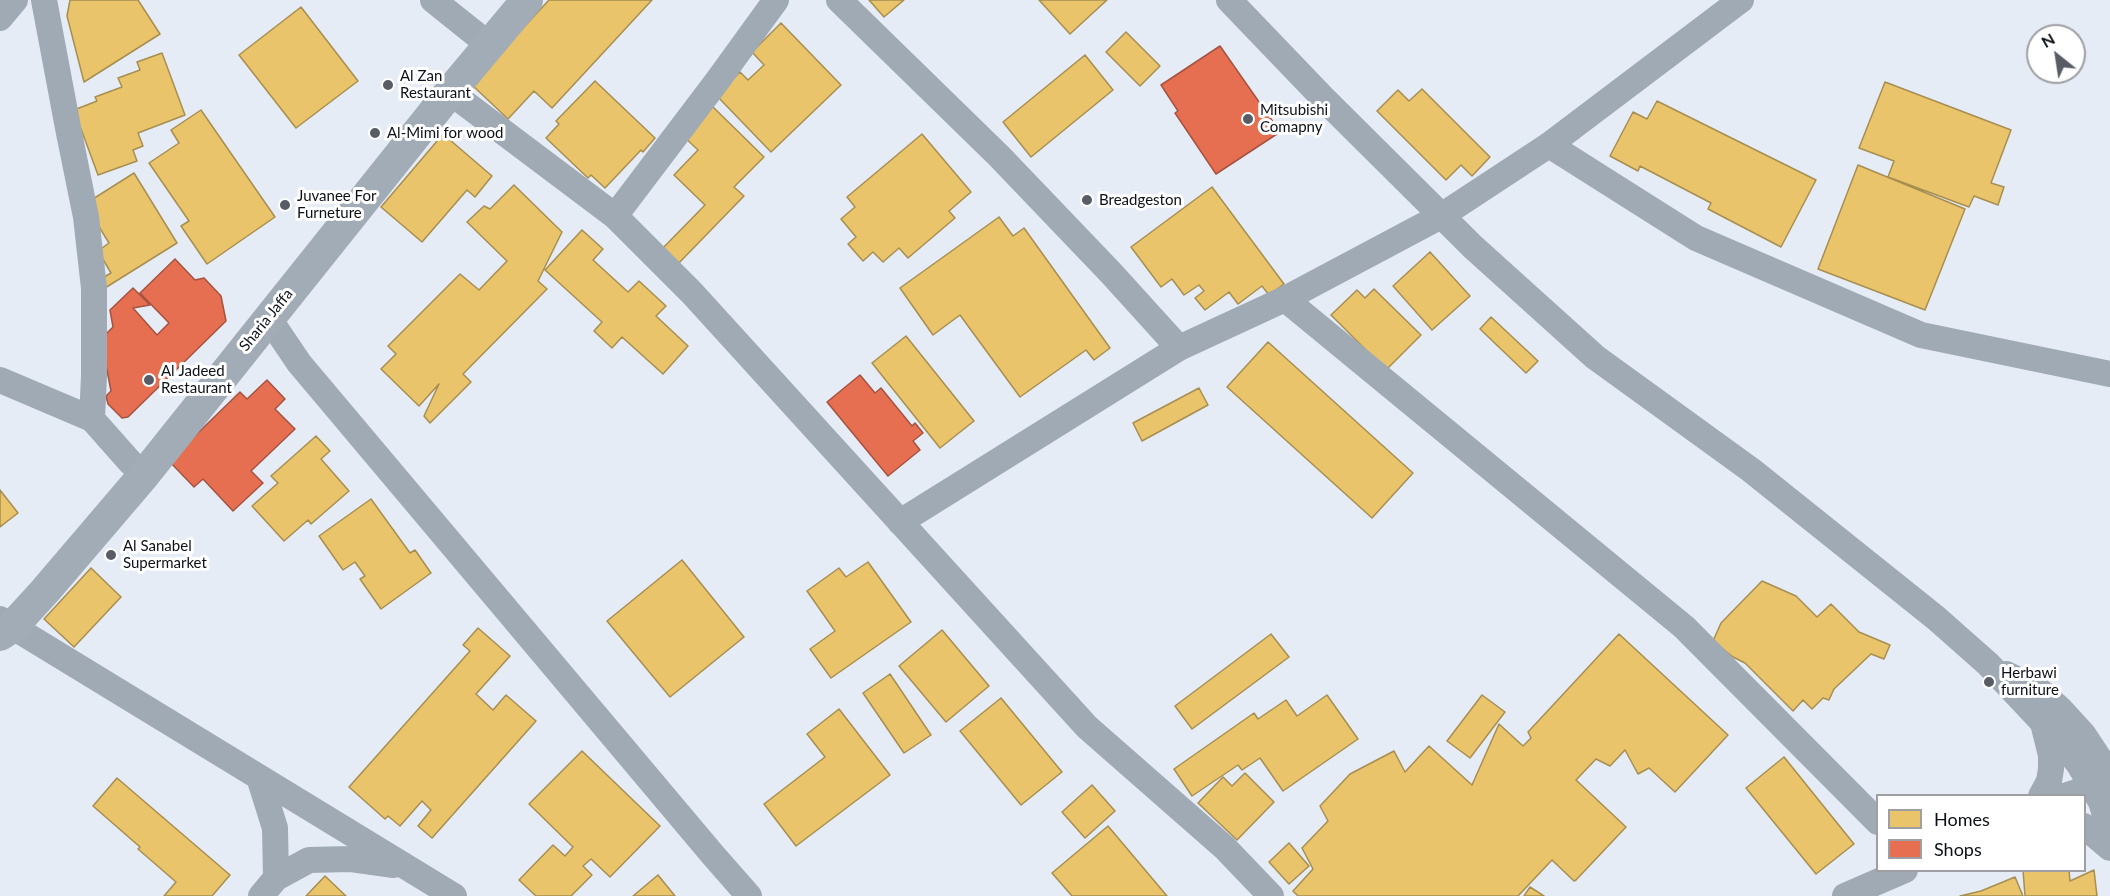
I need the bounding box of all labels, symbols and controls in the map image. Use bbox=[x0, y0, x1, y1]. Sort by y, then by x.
north arrow bbox=[2026, 24, 2086, 84]
text: N bbox=[2038, 28, 2058, 51]
place label: Al Zan Restaurant bbox=[400, 67, 471, 102]
marker: Al Zan Restaurant bbox=[381, 78, 395, 92]
place label: Mitsubishi Comapny bbox=[1260, 101, 1328, 136]
marker: Mitsubishi Comapny bbox=[1241, 112, 1255, 126]
place label: Al-Mimi for wood bbox=[387, 124, 503, 142]
marker: Al-Mimi for wood bbox=[368, 126, 382, 140]
place label: Juvanee For Furneture bbox=[297, 187, 376, 222]
place label: Breadgeston bbox=[1099, 191, 1182, 209]
marker: Breadgeston bbox=[1080, 193, 1094, 207]
marker: Juvanee For Furneture bbox=[278, 198, 292, 212]
street label: Sharia Jaffa bbox=[235, 285, 297, 355]
place label: Al Jadeed Restaurant bbox=[161, 362, 232, 397]
marker: Al Jadeed Restaurant bbox=[142, 373, 156, 387]
place label: Al Sanabel Supermarket bbox=[123, 537, 207, 572]
marker: Al Sanabel Supermarket bbox=[104, 548, 118, 562]
place label: Herbawi furniture bbox=[2001, 664, 2059, 699]
marker: Herbawi furniture bbox=[1982, 675, 1996, 689]
legend bbox=[1876, 794, 2086, 872]
text: Homes bbox=[1934, 808, 1990, 830]
text: Shops bbox=[1934, 838, 1982, 860]

